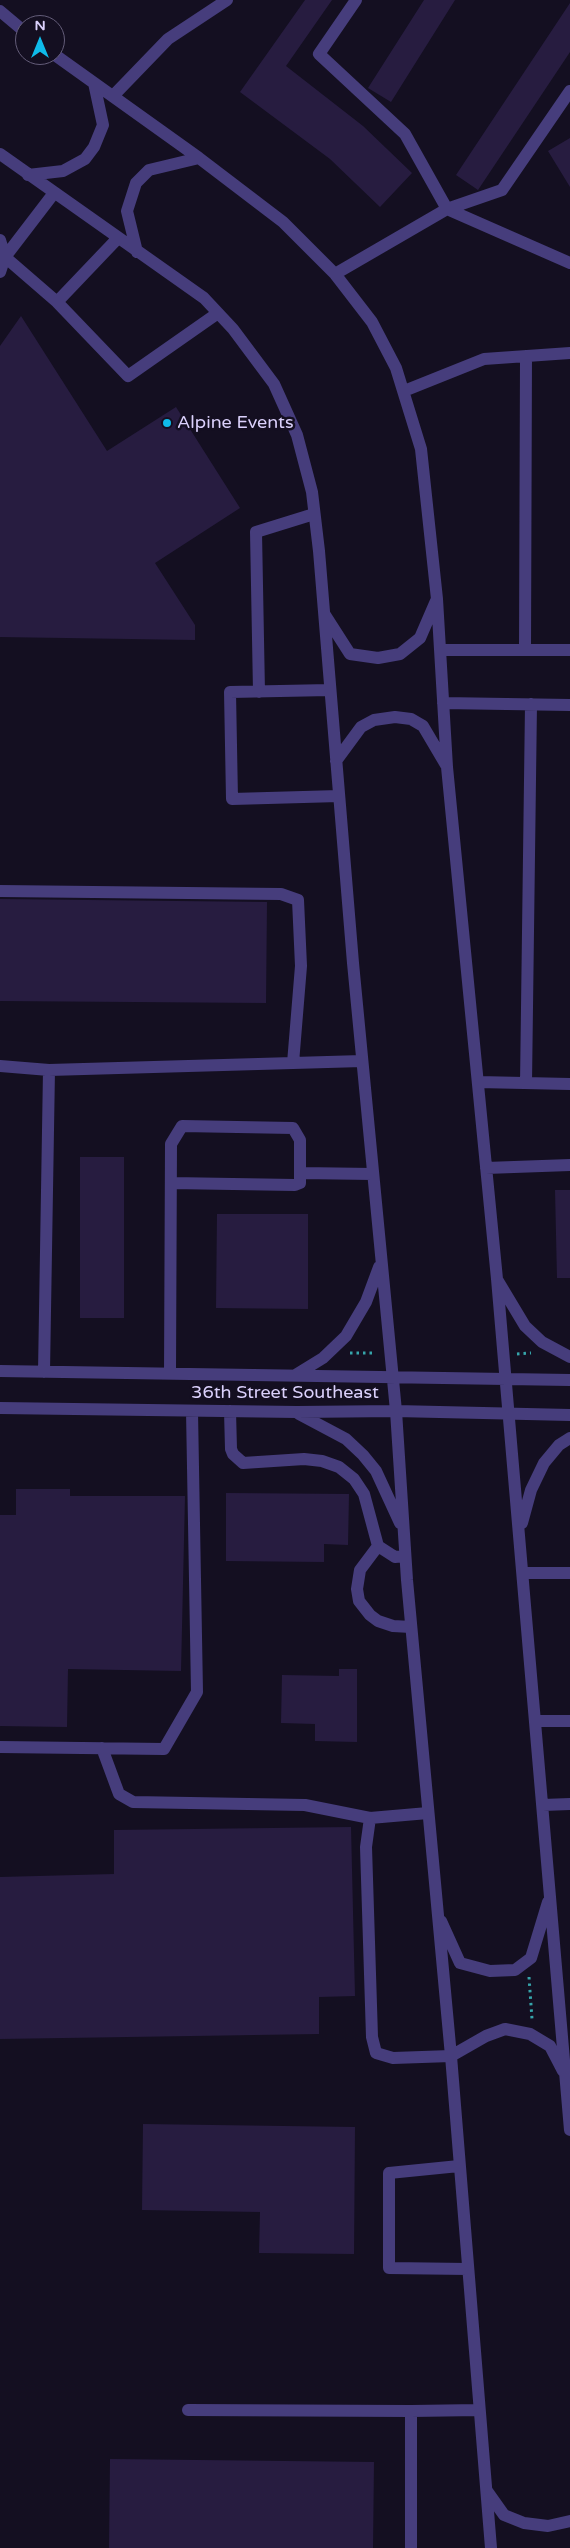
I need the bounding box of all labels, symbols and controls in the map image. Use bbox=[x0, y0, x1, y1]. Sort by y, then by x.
north arrow bbox=[15, 15, 65, 65]
text: N bbox=[34, 17, 46, 34]
place label: Alpine Events bbox=[177, 412, 294, 434]
marker: Alpine Events bbox=[161, 417, 173, 429]
street label: 36th Street Southeast bbox=[191, 1382, 379, 1404]

